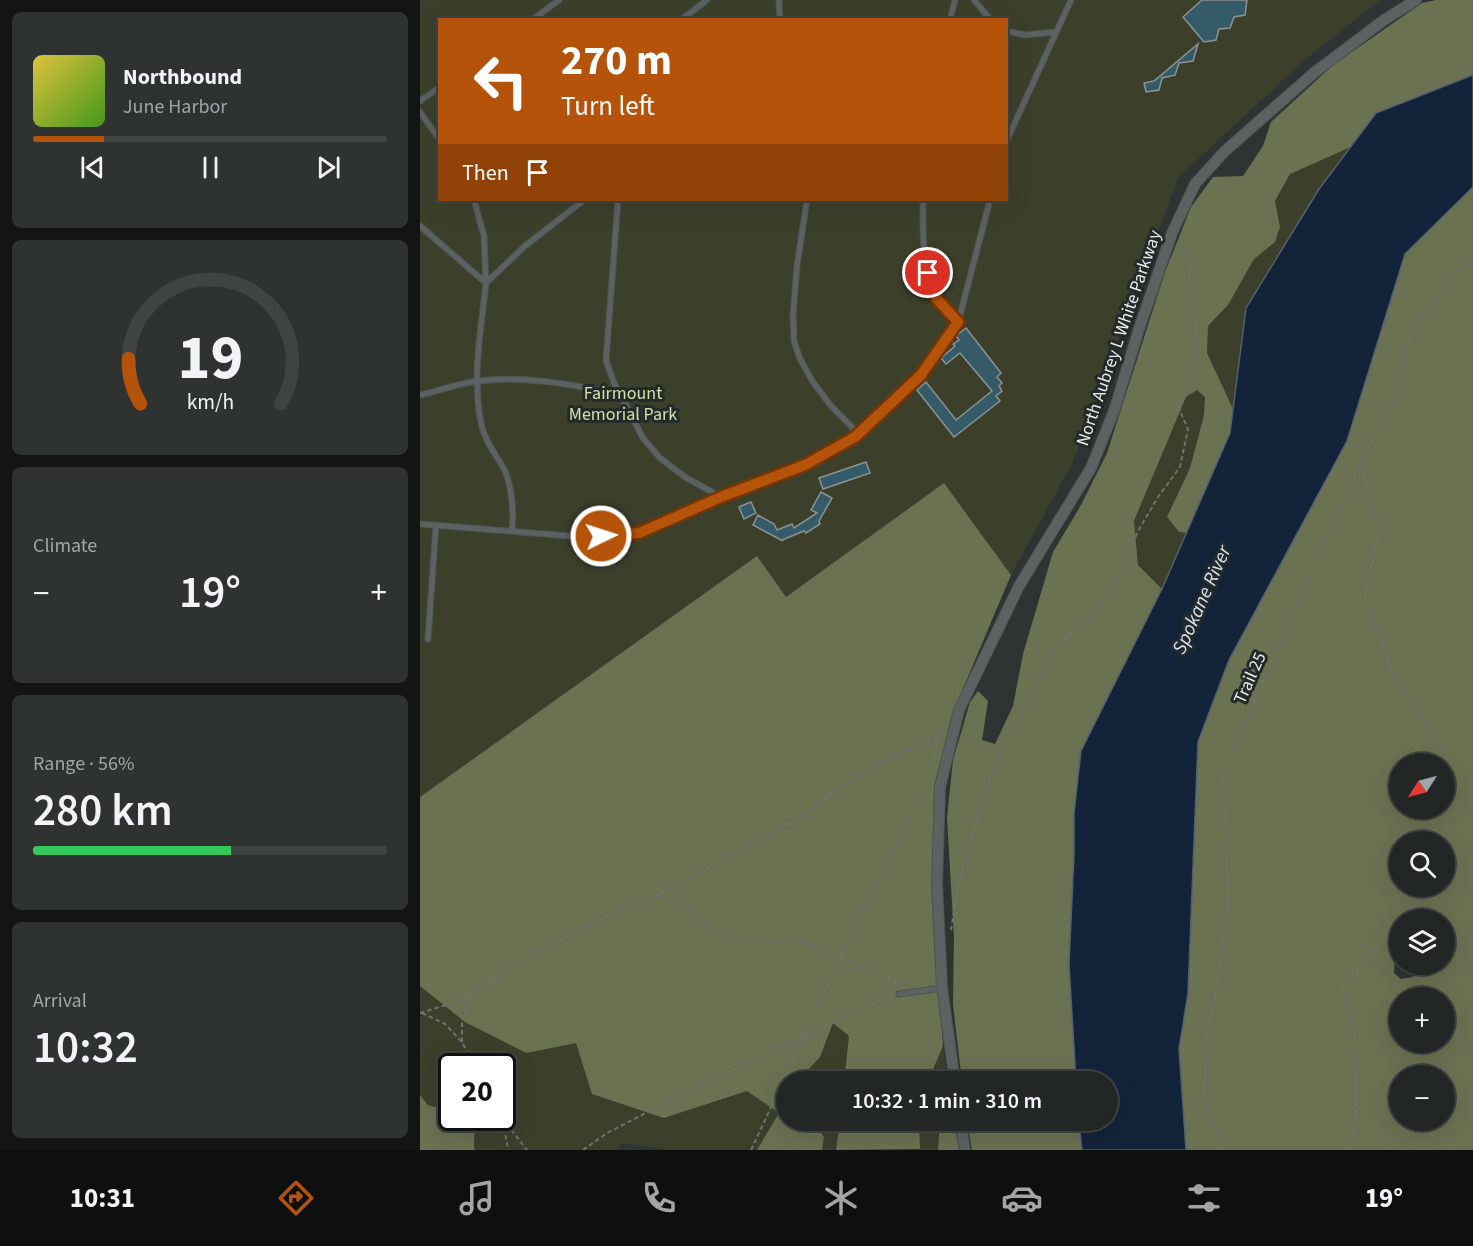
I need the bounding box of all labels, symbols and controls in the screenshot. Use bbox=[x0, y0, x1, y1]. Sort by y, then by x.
text: 270 m bbox=[561, 31, 672, 91]
icon: left bbox=[462, 42, 540, 120]
text: Northbound bbox=[123, 61, 242, 93]
text: Turn left bbox=[561, 87, 655, 126]
text: June Harbor bbox=[123, 93, 227, 121]
icon: previous bbox=[76, 151, 109, 184]
icon: pause bbox=[194, 151, 227, 184]
icon: next bbox=[312, 151, 345, 184]
icon: arrive bbox=[521, 156, 554, 189]
text: Then bbox=[462, 157, 509, 189]
street label: North Aubrey L White Parkway bbox=[1070, 226, 1168, 449]
pin bbox=[902, 247, 953, 298]
icon: arrive bbox=[911, 256, 944, 289]
text: 19 bbox=[177, 315, 243, 404]
park label: Fairmount Memorial Park bbox=[569, 381, 677, 427]
text: km/h bbox=[186, 388, 234, 419]
position arrow bbox=[569, 504, 633, 568]
text: Climate bbox=[33, 532, 97, 560]
water label: Spokane River bbox=[1166, 540, 1239, 659]
text: 19° bbox=[179, 561, 241, 625]
text: − bbox=[33, 570, 49, 617]
text: + bbox=[371, 570, 387, 617]
street label: Trail 25 bbox=[1228, 648, 1272, 708]
text: Range · 56% bbox=[33, 750, 134, 778]
north arrow bbox=[1389, 753, 1455, 819]
map controls bbox=[1389, 753, 1455, 1131]
text: 280 km bbox=[33, 779, 173, 843]
button: search bbox=[1389, 831, 1455, 897]
button: layers bbox=[1389, 909, 1455, 975]
text: Arrival bbox=[33, 987, 87, 1015]
button: + bbox=[1389, 987, 1455, 1053]
text: 10:32 bbox=[33, 1016, 138, 1080]
speed limit sign: 20 bbox=[438, 1053, 516, 1131]
button: − bbox=[1389, 1065, 1455, 1131]
text: 10:32 · 1 min · 310 m bbox=[852, 1085, 1042, 1117]
icon: directions bbox=[275, 1177, 317, 1219]
icon: music bbox=[456, 1177, 498, 1219]
icon: phone bbox=[638, 1177, 680, 1219]
icon: climate bbox=[820, 1177, 862, 1219]
icon: car bbox=[1001, 1177, 1043, 1219]
icon: filters bbox=[1183, 1177, 1225, 1219]
text: 10:31 bbox=[70, 1179, 135, 1218]
text: 19° bbox=[1365, 1179, 1403, 1218]

